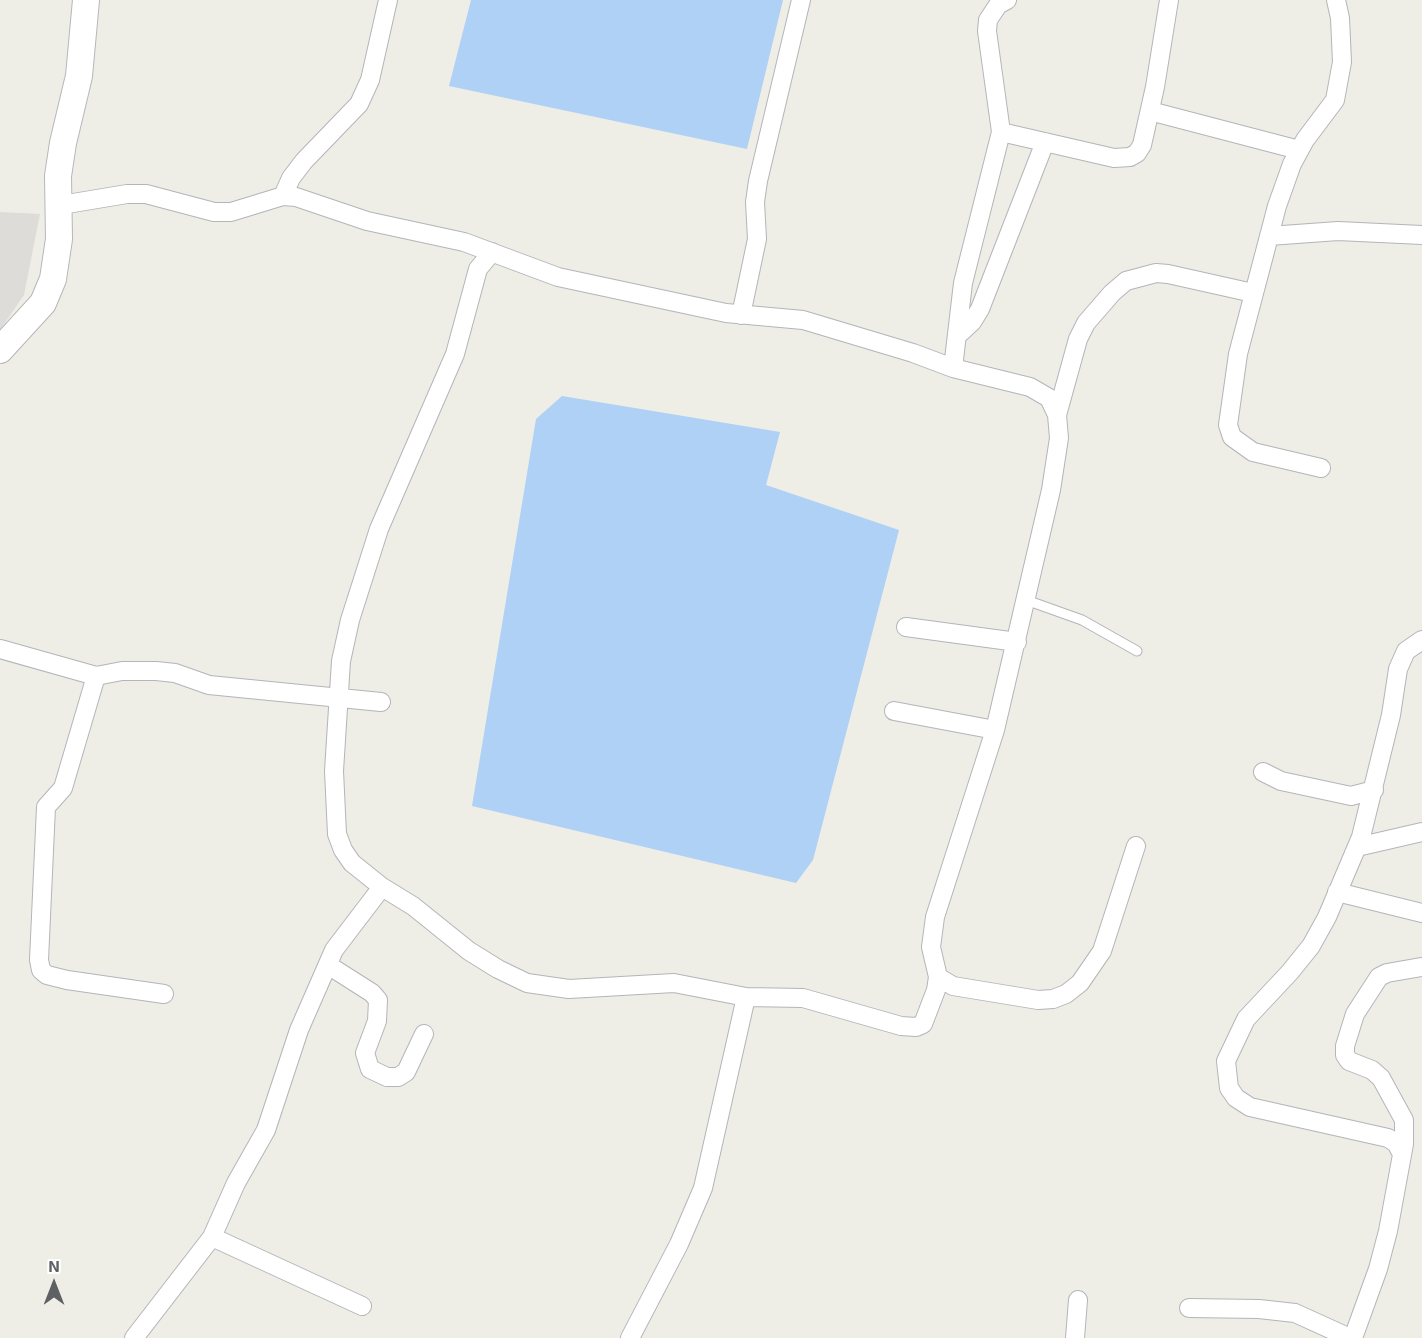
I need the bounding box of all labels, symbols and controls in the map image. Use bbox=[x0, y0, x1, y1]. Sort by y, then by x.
north arrow bbox=[24, 1254, 84, 1314]
text: N bbox=[48, 1256, 60, 1275]

